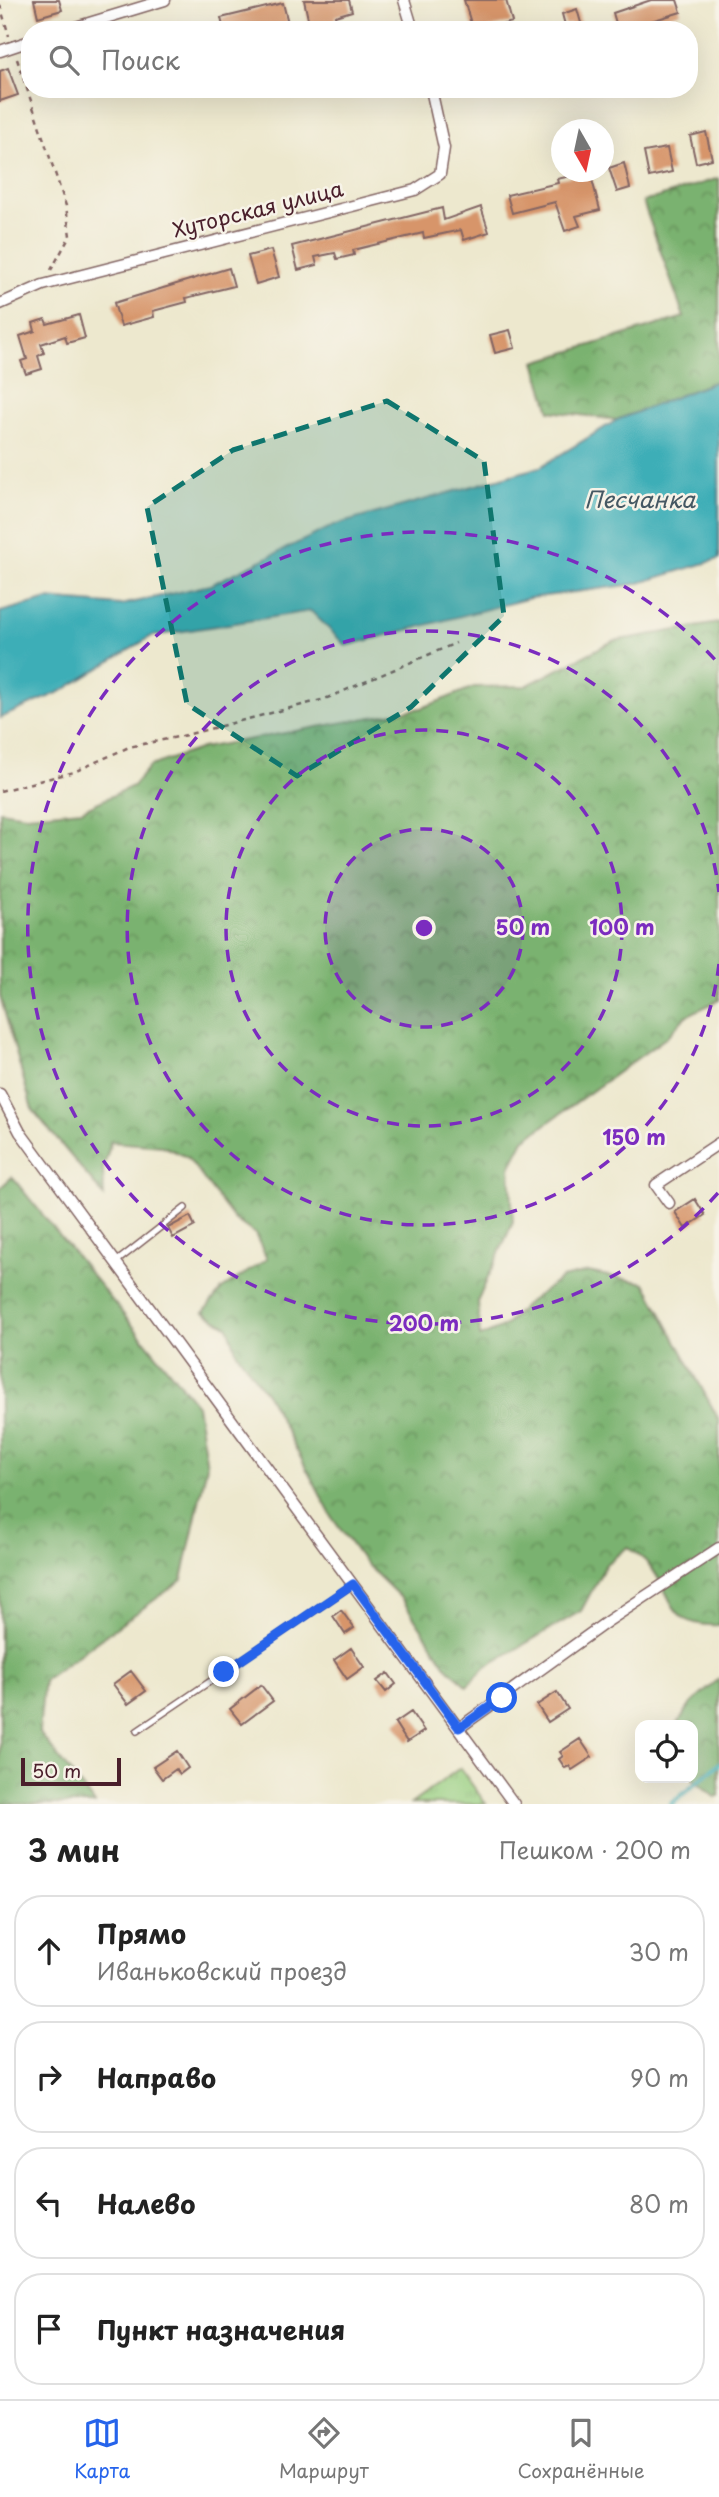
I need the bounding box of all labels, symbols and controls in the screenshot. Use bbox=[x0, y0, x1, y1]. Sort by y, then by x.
search box bbox=[21, 21, 698, 98]
text: Поиск bbox=[101, 40, 180, 79]
icon: search bbox=[45, 41, 83, 79]
north arrow bbox=[551, 119, 614, 182]
street label: Хуторская улица bbox=[169, 171, 347, 245]
water label: Песчанка bbox=[585, 481, 696, 516]
text: 50 m bbox=[496, 910, 550, 942]
text: 100 m bbox=[589, 910, 655, 942]
centre of rings bbox=[412, 916, 436, 940]
text: 150 m bbox=[602, 1120, 666, 1152]
text: 200 m bbox=[389, 1306, 459, 1338]
route end bbox=[208, 1656, 239, 1687]
route start bbox=[486, 1682, 517, 1713]
map controls bbox=[635, 1720, 698, 1783]
button: locate bbox=[635, 1720, 698, 1783]
scale bar bbox=[21, 1755, 121, 1787]
text: 50 m bbox=[32, 1756, 81, 1784]
text: 3 мин bbox=[28, 1827, 120, 1872]
text: Пешком · 200 m bbox=[499, 1832, 691, 1867]
text: Прямо bbox=[97, 1914, 186, 1953]
icon: ahead bbox=[30, 1932, 68, 1970]
text: 30 m bbox=[628, 1934, 689, 1969]
text: Иваньковский проезд bbox=[97, 1953, 347, 1988]
icon: right bbox=[30, 2058, 68, 2096]
text: Направо bbox=[97, 2058, 216, 2097]
text: 90 m bbox=[630, 2060, 689, 2095]
icon: left bbox=[30, 2184, 68, 2222]
text: Налево bbox=[97, 2184, 195, 2223]
text: 80 m bbox=[629, 2186, 689, 2221]
icon: arrive bbox=[30, 2310, 68, 2348]
text: Пункт назначения bbox=[97, 2310, 345, 2349]
tab: Карта bbox=[74, 2414, 130, 2484]
tab: Маршрут bbox=[279, 2414, 369, 2484]
tab: Сохранённые bbox=[518, 2414, 645, 2484]

